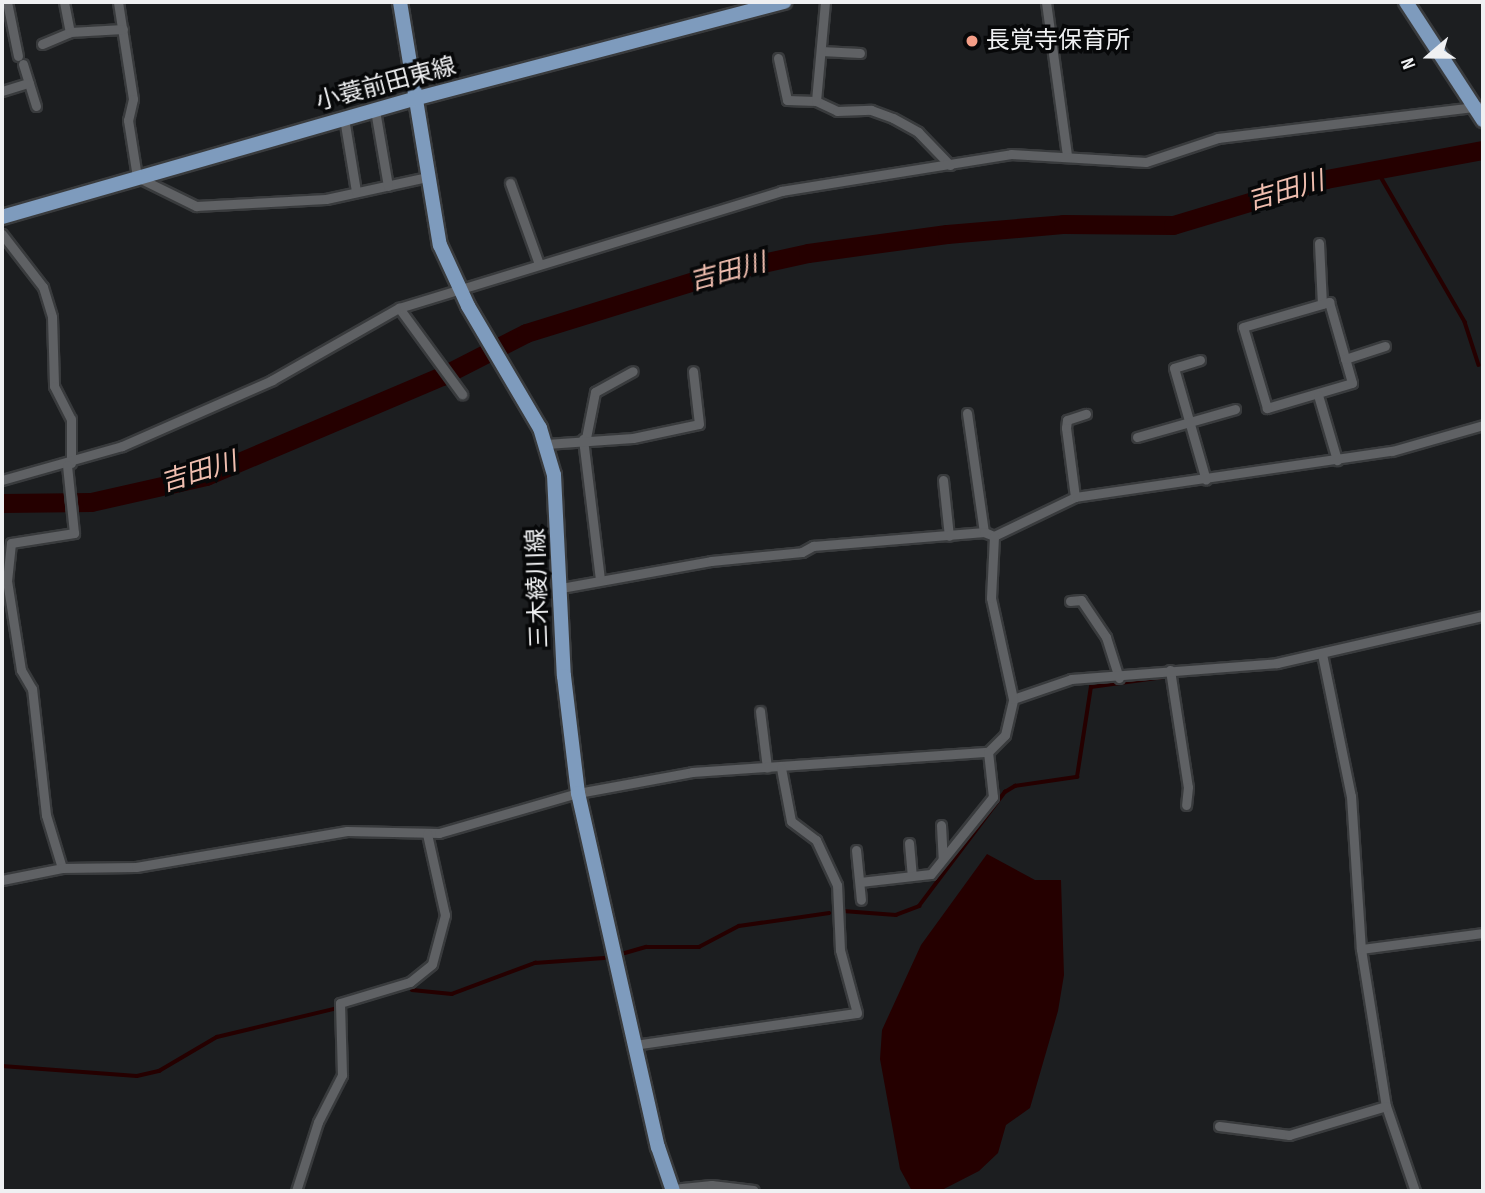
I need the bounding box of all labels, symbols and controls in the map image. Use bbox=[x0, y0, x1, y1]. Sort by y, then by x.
north arrow bbox=[1394, 21, 1464, 91]
place label: 長覚寺保育所 bbox=[986, 27, 1130, 55]
marker: 長覚寺保育所 bbox=[964, 33, 980, 49]
street label: 小蓑前田東線 bbox=[313, 51, 459, 117]
text: N bbox=[1396, 55, 1421, 72]
water label: 吉田川 bbox=[1244, 166, 1328, 218]
water label: 吉田川 bbox=[686, 248, 770, 298]
water label: 吉田川 bbox=[157, 447, 241, 499]
street label: 三木綾川線 bbox=[522, 528, 554, 648]

